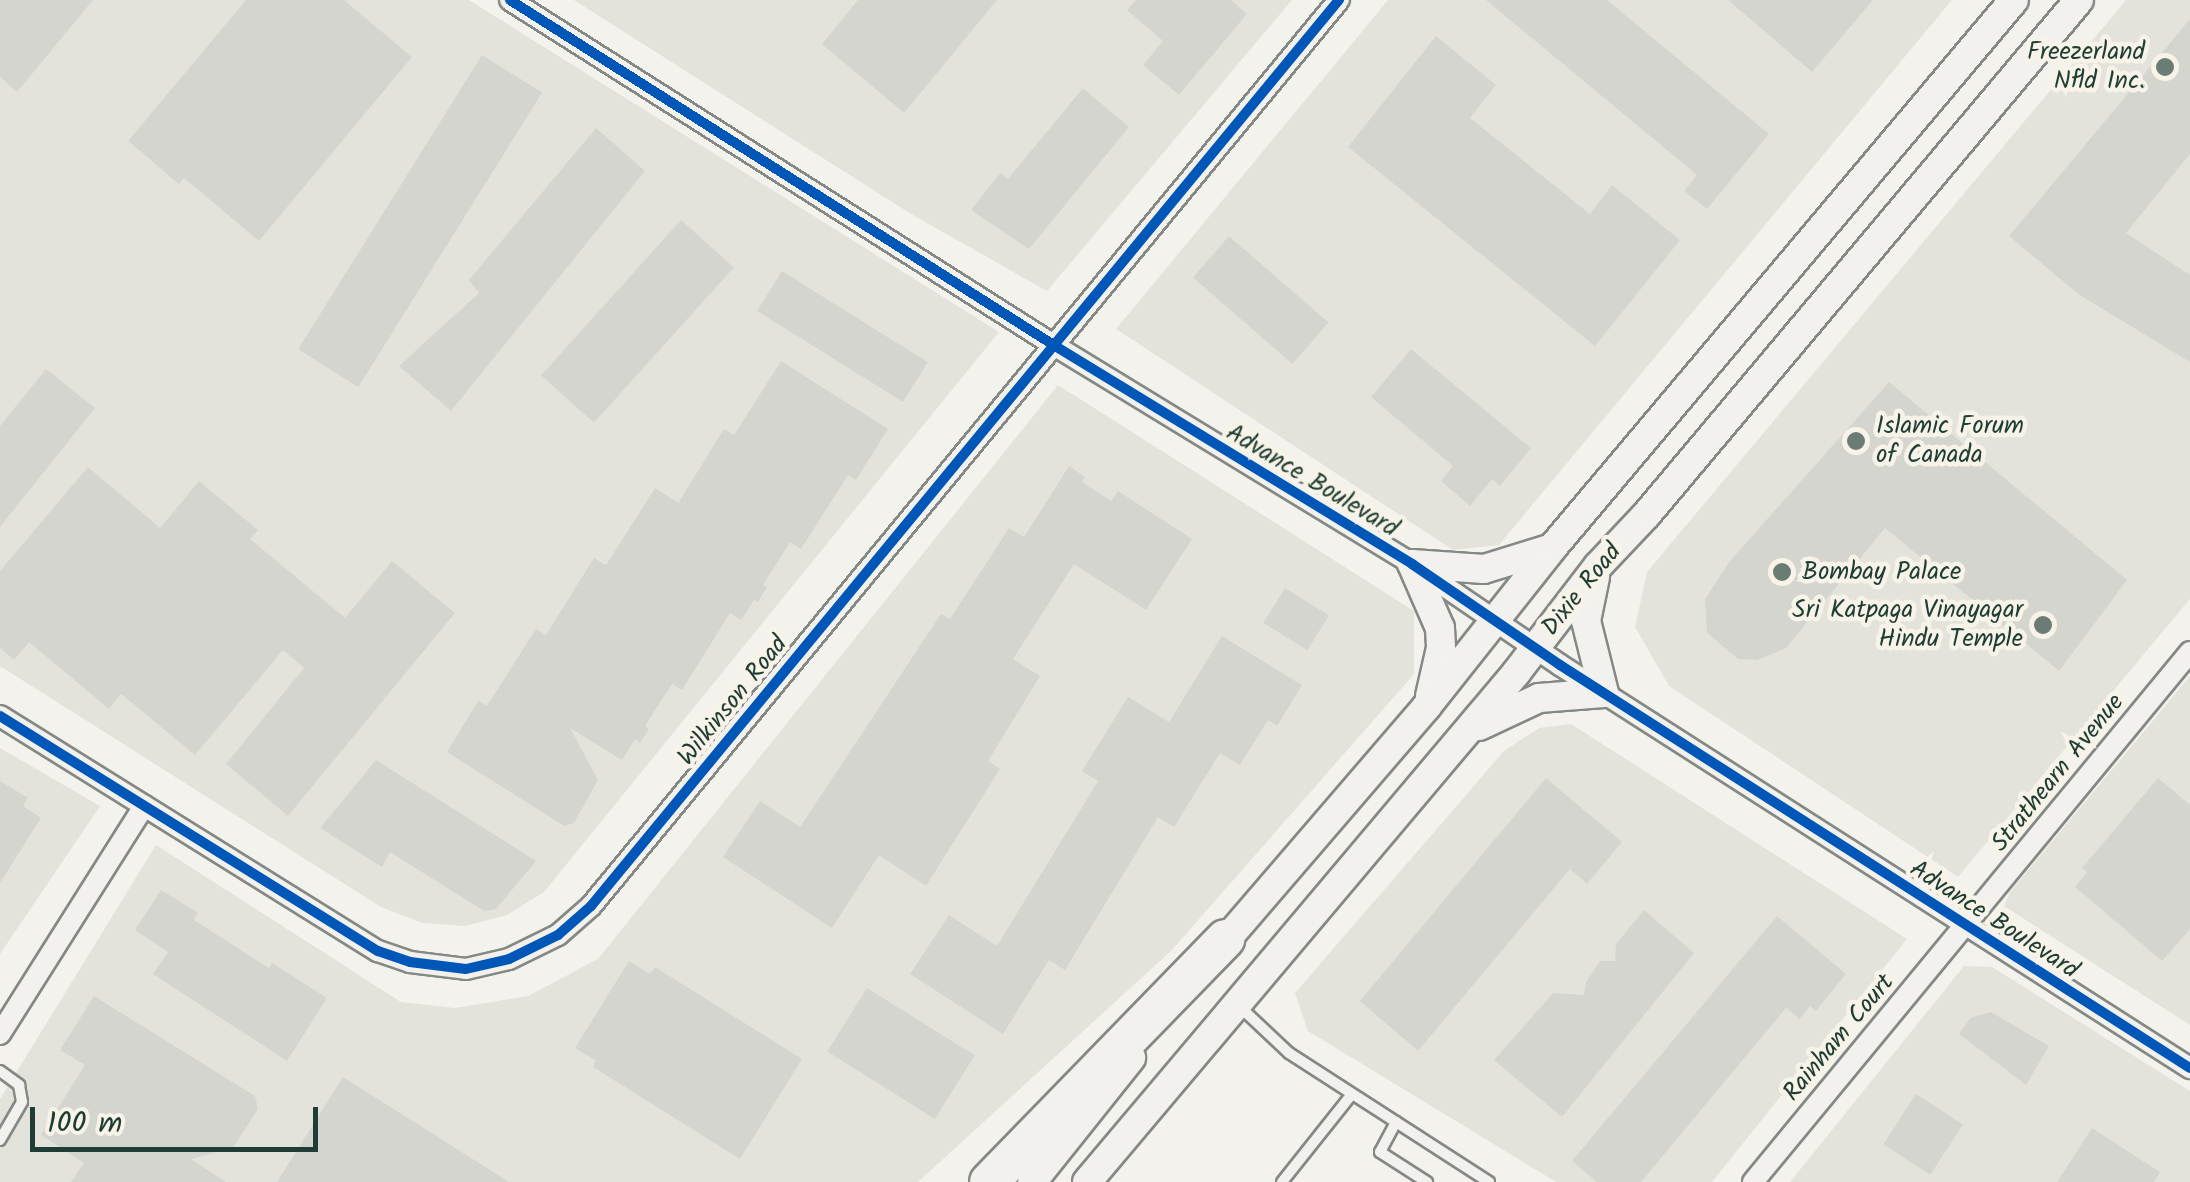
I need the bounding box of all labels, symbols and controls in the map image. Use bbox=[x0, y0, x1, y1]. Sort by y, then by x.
place label: Freezerland Nfld Inc. bbox=[2027, 38, 2145, 97]
marker: Freezerland Nfld Inc. bbox=[2154, 56, 2176, 78]
place label: Islamic Forum of Canada bbox=[1876, 412, 2024, 471]
street label: Advance Boulevard bbox=[1221, 418, 1403, 544]
marker: Islamic Forum of Canada bbox=[1845, 430, 1867, 452]
street label: Dixie Road bbox=[1536, 538, 1628, 642]
place label: Bombay Palace bbox=[1802, 557, 1961, 587]
marker: Bombay Palace bbox=[1771, 561, 1793, 583]
place label: Sri Katpaga Vinayagar Hindu Temple bbox=[1792, 596, 2023, 655]
marker: Sri Katpaga Vinayagar Hindu Temple bbox=[2032, 614, 2054, 636]
street label: Wilkinson Road bbox=[672, 630, 794, 772]
street label: Strathearn Avenue bbox=[1985, 688, 2131, 858]
street label: Advance Boulevard bbox=[1904, 854, 2084, 986]
street label: Rainham Court bbox=[1777, 968, 1901, 1108]
scale bar bbox=[35, 1087, 322, 1149]
text: 100 m bbox=[47, 1100, 122, 1148]

